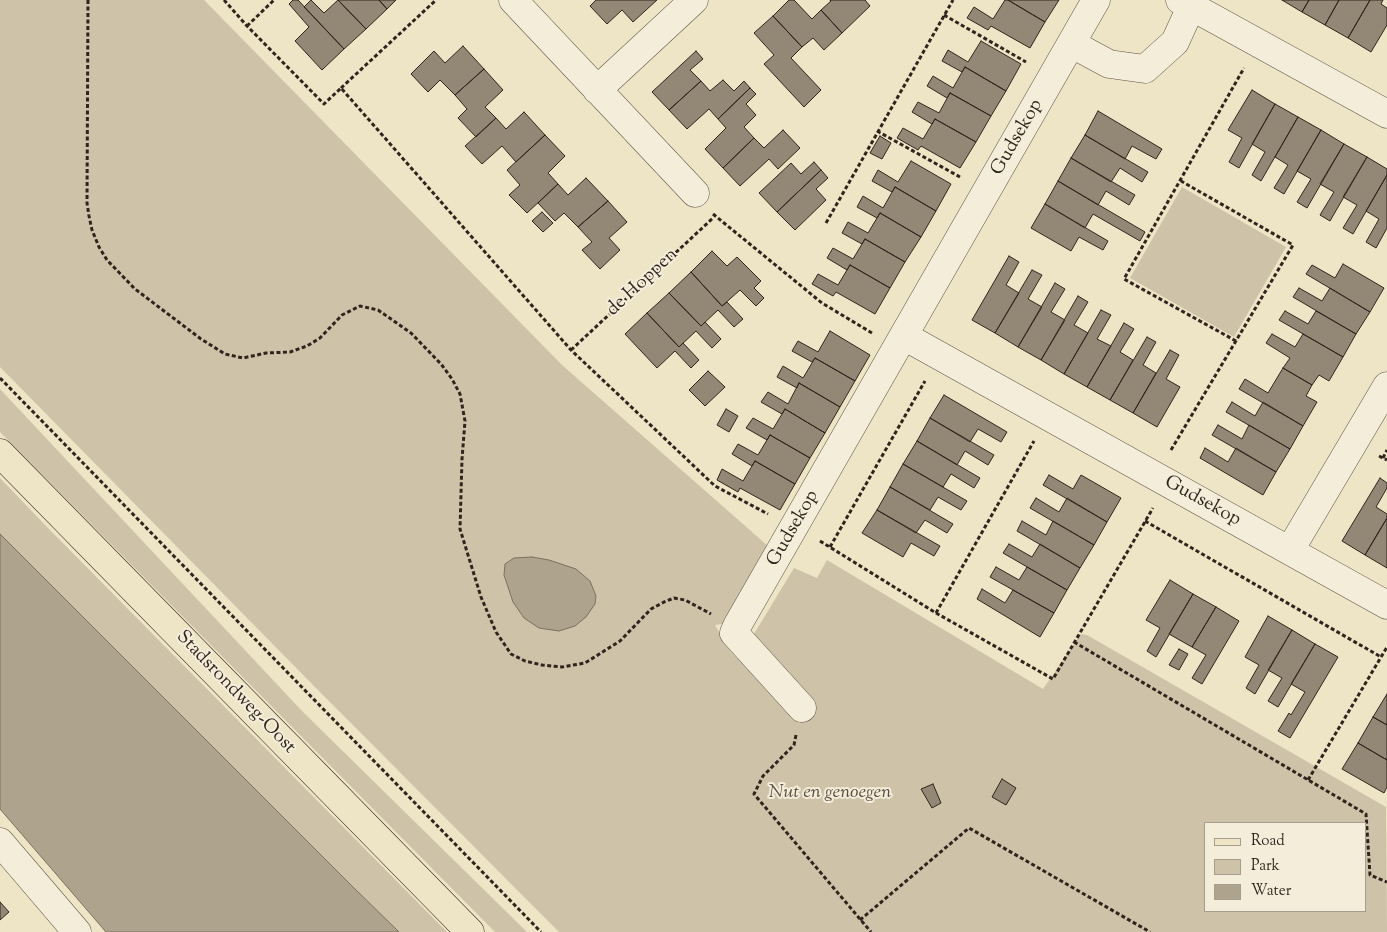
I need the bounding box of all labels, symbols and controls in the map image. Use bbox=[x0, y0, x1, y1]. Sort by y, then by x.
street label: Gudsekop bbox=[987, 96, 1049, 180]
street label: de Hoppen bbox=[602, 244, 684, 322]
street label: Gudsekop bbox=[1160, 472, 1244, 532]
street label: Gudsekop bbox=[763, 487, 825, 571]
street label: Stadsrondweg-Oost bbox=[170, 627, 300, 759]
park label: Nut en genoegen bbox=[769, 783, 891, 805]
legend bbox=[1204, 822, 1367, 912]
text: Road bbox=[1251, 831, 1285, 852]
text: Park bbox=[1251, 856, 1280, 877]
text: Water bbox=[1251, 881, 1291, 902]

